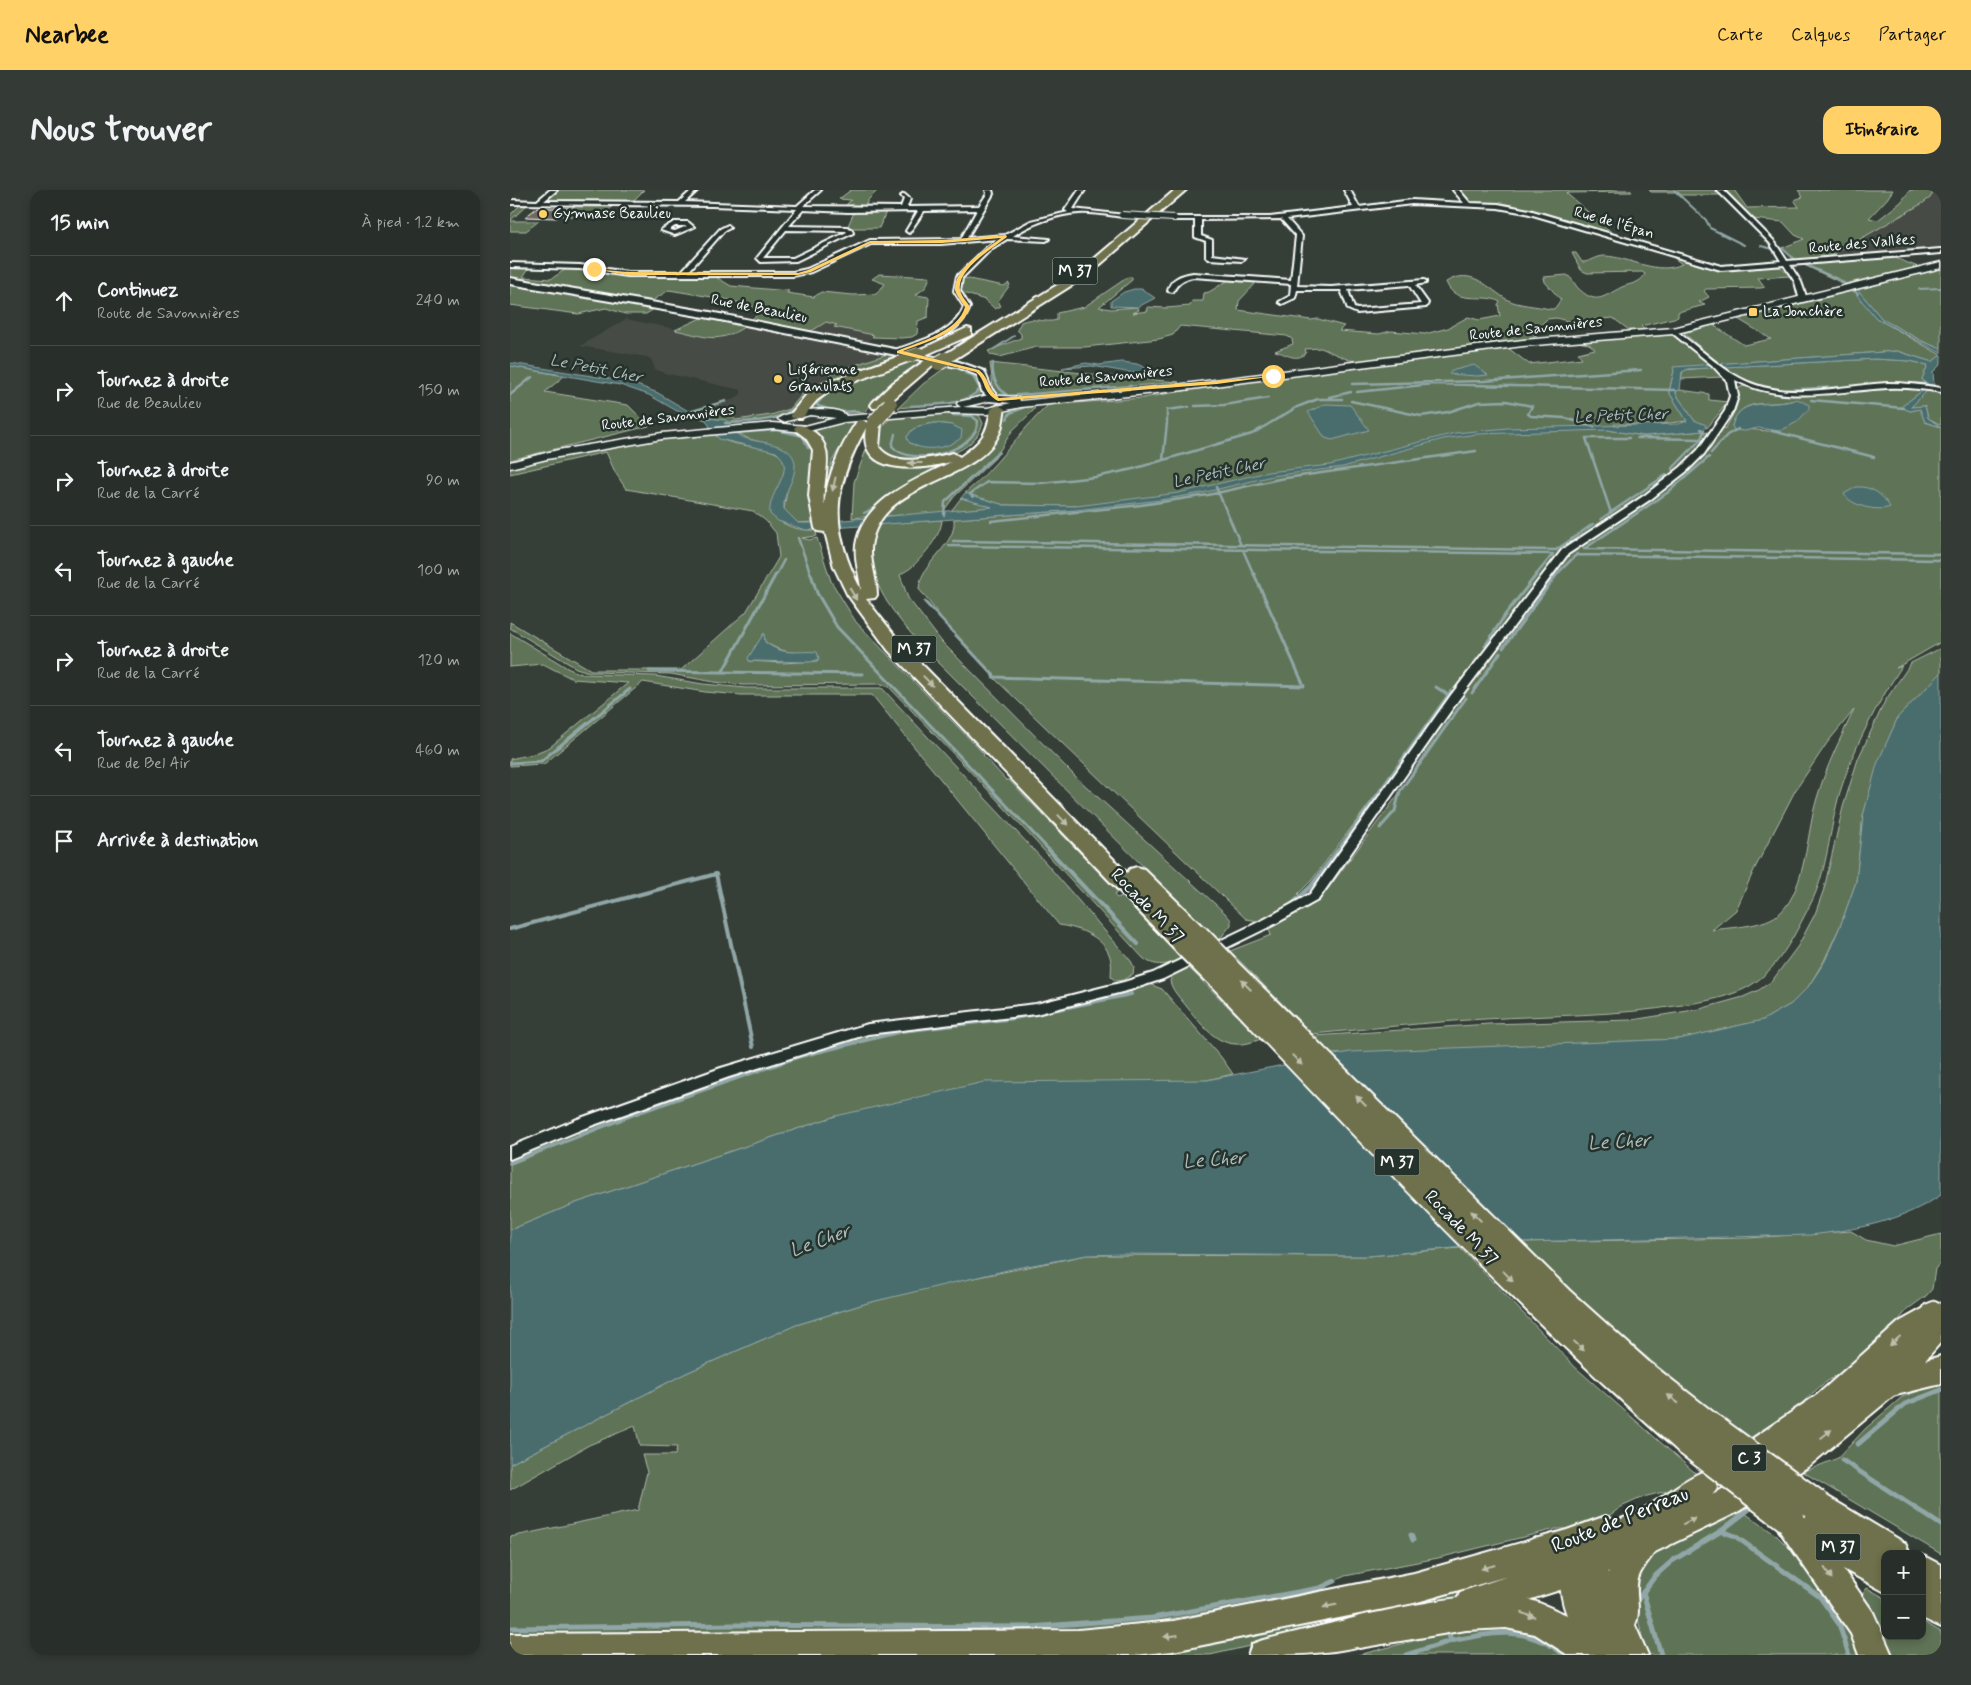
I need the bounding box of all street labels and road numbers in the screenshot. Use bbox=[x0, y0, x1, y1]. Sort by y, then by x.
street label: Rue de l'Épan bbox=[1572, 201, 1657, 244]
street label: Route des Vallées bbox=[1808, 229, 1916, 259]
road number: M 37 bbox=[1052, 258, 1098, 284]
street label: Rue de Beaulieu bbox=[709, 290, 809, 328]
street label: Route de Savonnières bbox=[1469, 312, 1604, 346]
street label: Route de Savonnières bbox=[1039, 361, 1174, 393]
street label: Route de Savonnières bbox=[600, 400, 736, 436]
road number: M 37 bbox=[892, 636, 936, 662]
street label: Rocade M 37 bbox=[1105, 863, 1189, 949]
road number: M 37 bbox=[1374, 1149, 1420, 1176]
street label: Rocade M 37 bbox=[1419, 1185, 1503, 1271]
road number: C 3 bbox=[1732, 1444, 1766, 1472]
street label: Route de Perreau bbox=[1547, 1480, 1693, 1560]
road number: M 37 bbox=[1816, 1534, 1860, 1560]

